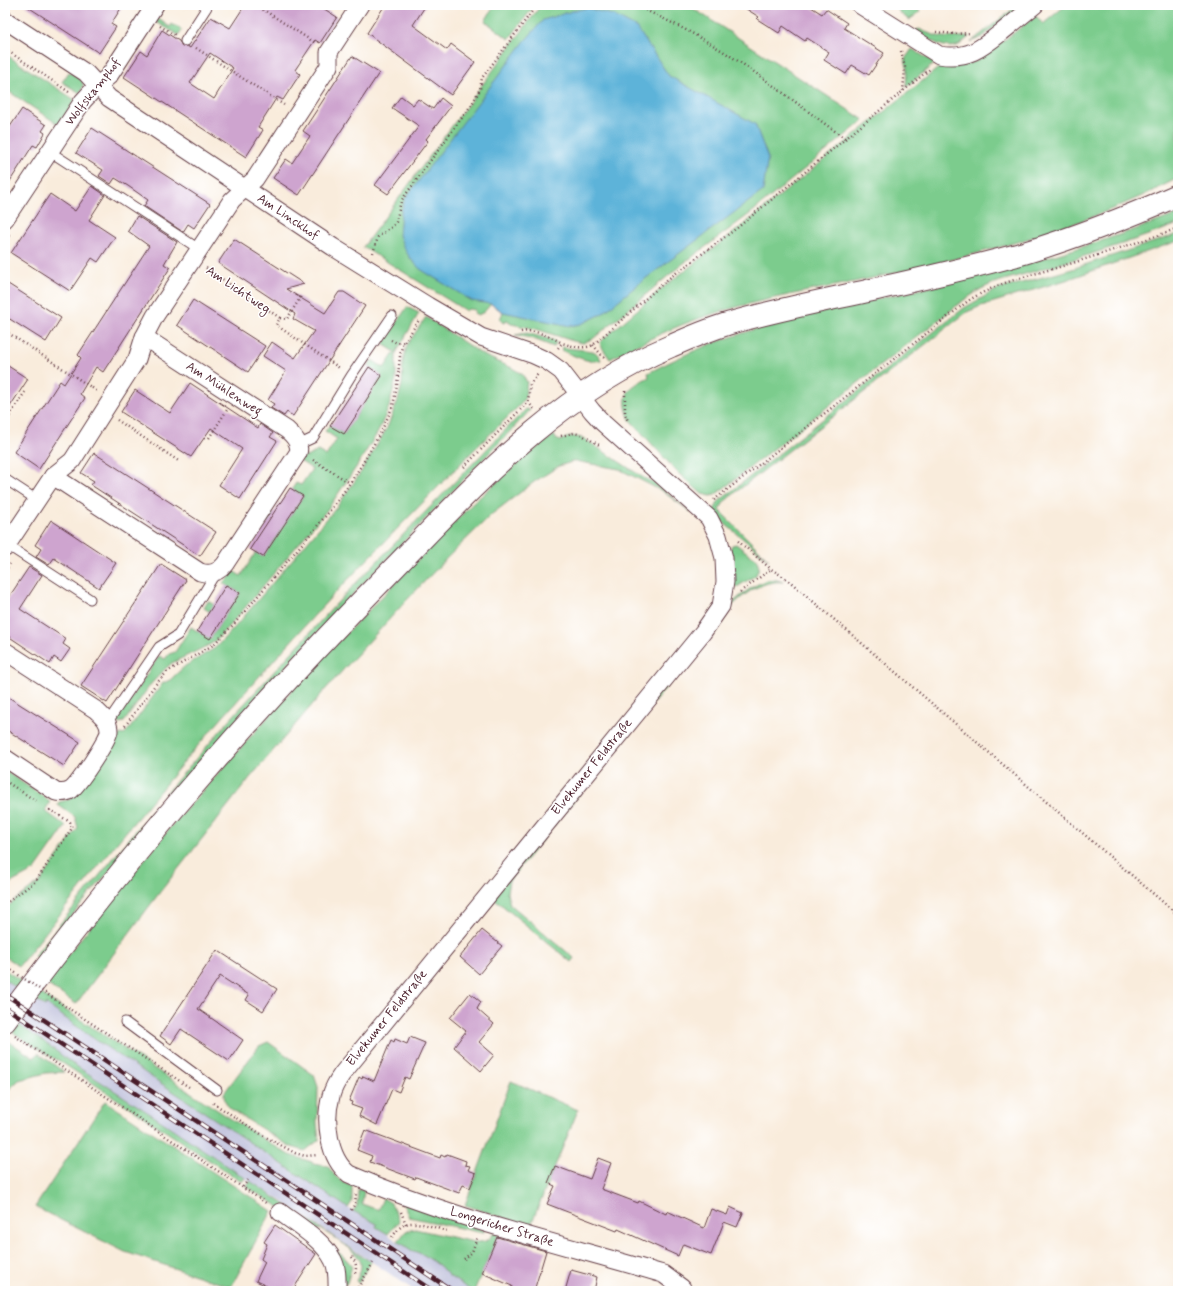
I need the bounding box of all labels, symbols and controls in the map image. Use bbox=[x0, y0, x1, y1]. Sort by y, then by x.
street label: Wolfskamphof bbox=[61, 54, 125, 129]
street label: Am Linckhof bbox=[254, 190, 323, 244]
street label: Am Lichtweg bbox=[202, 262, 274, 319]
street label: Am Mühlenweg bbox=[181, 358, 265, 422]
street label: Elvekumer Feldstraße bbox=[548, 715, 636, 819]
street label: Elvekumer Feldstraße bbox=[343, 966, 431, 1070]
street label: Longericher Straße bbox=[448, 1203, 556, 1252]

